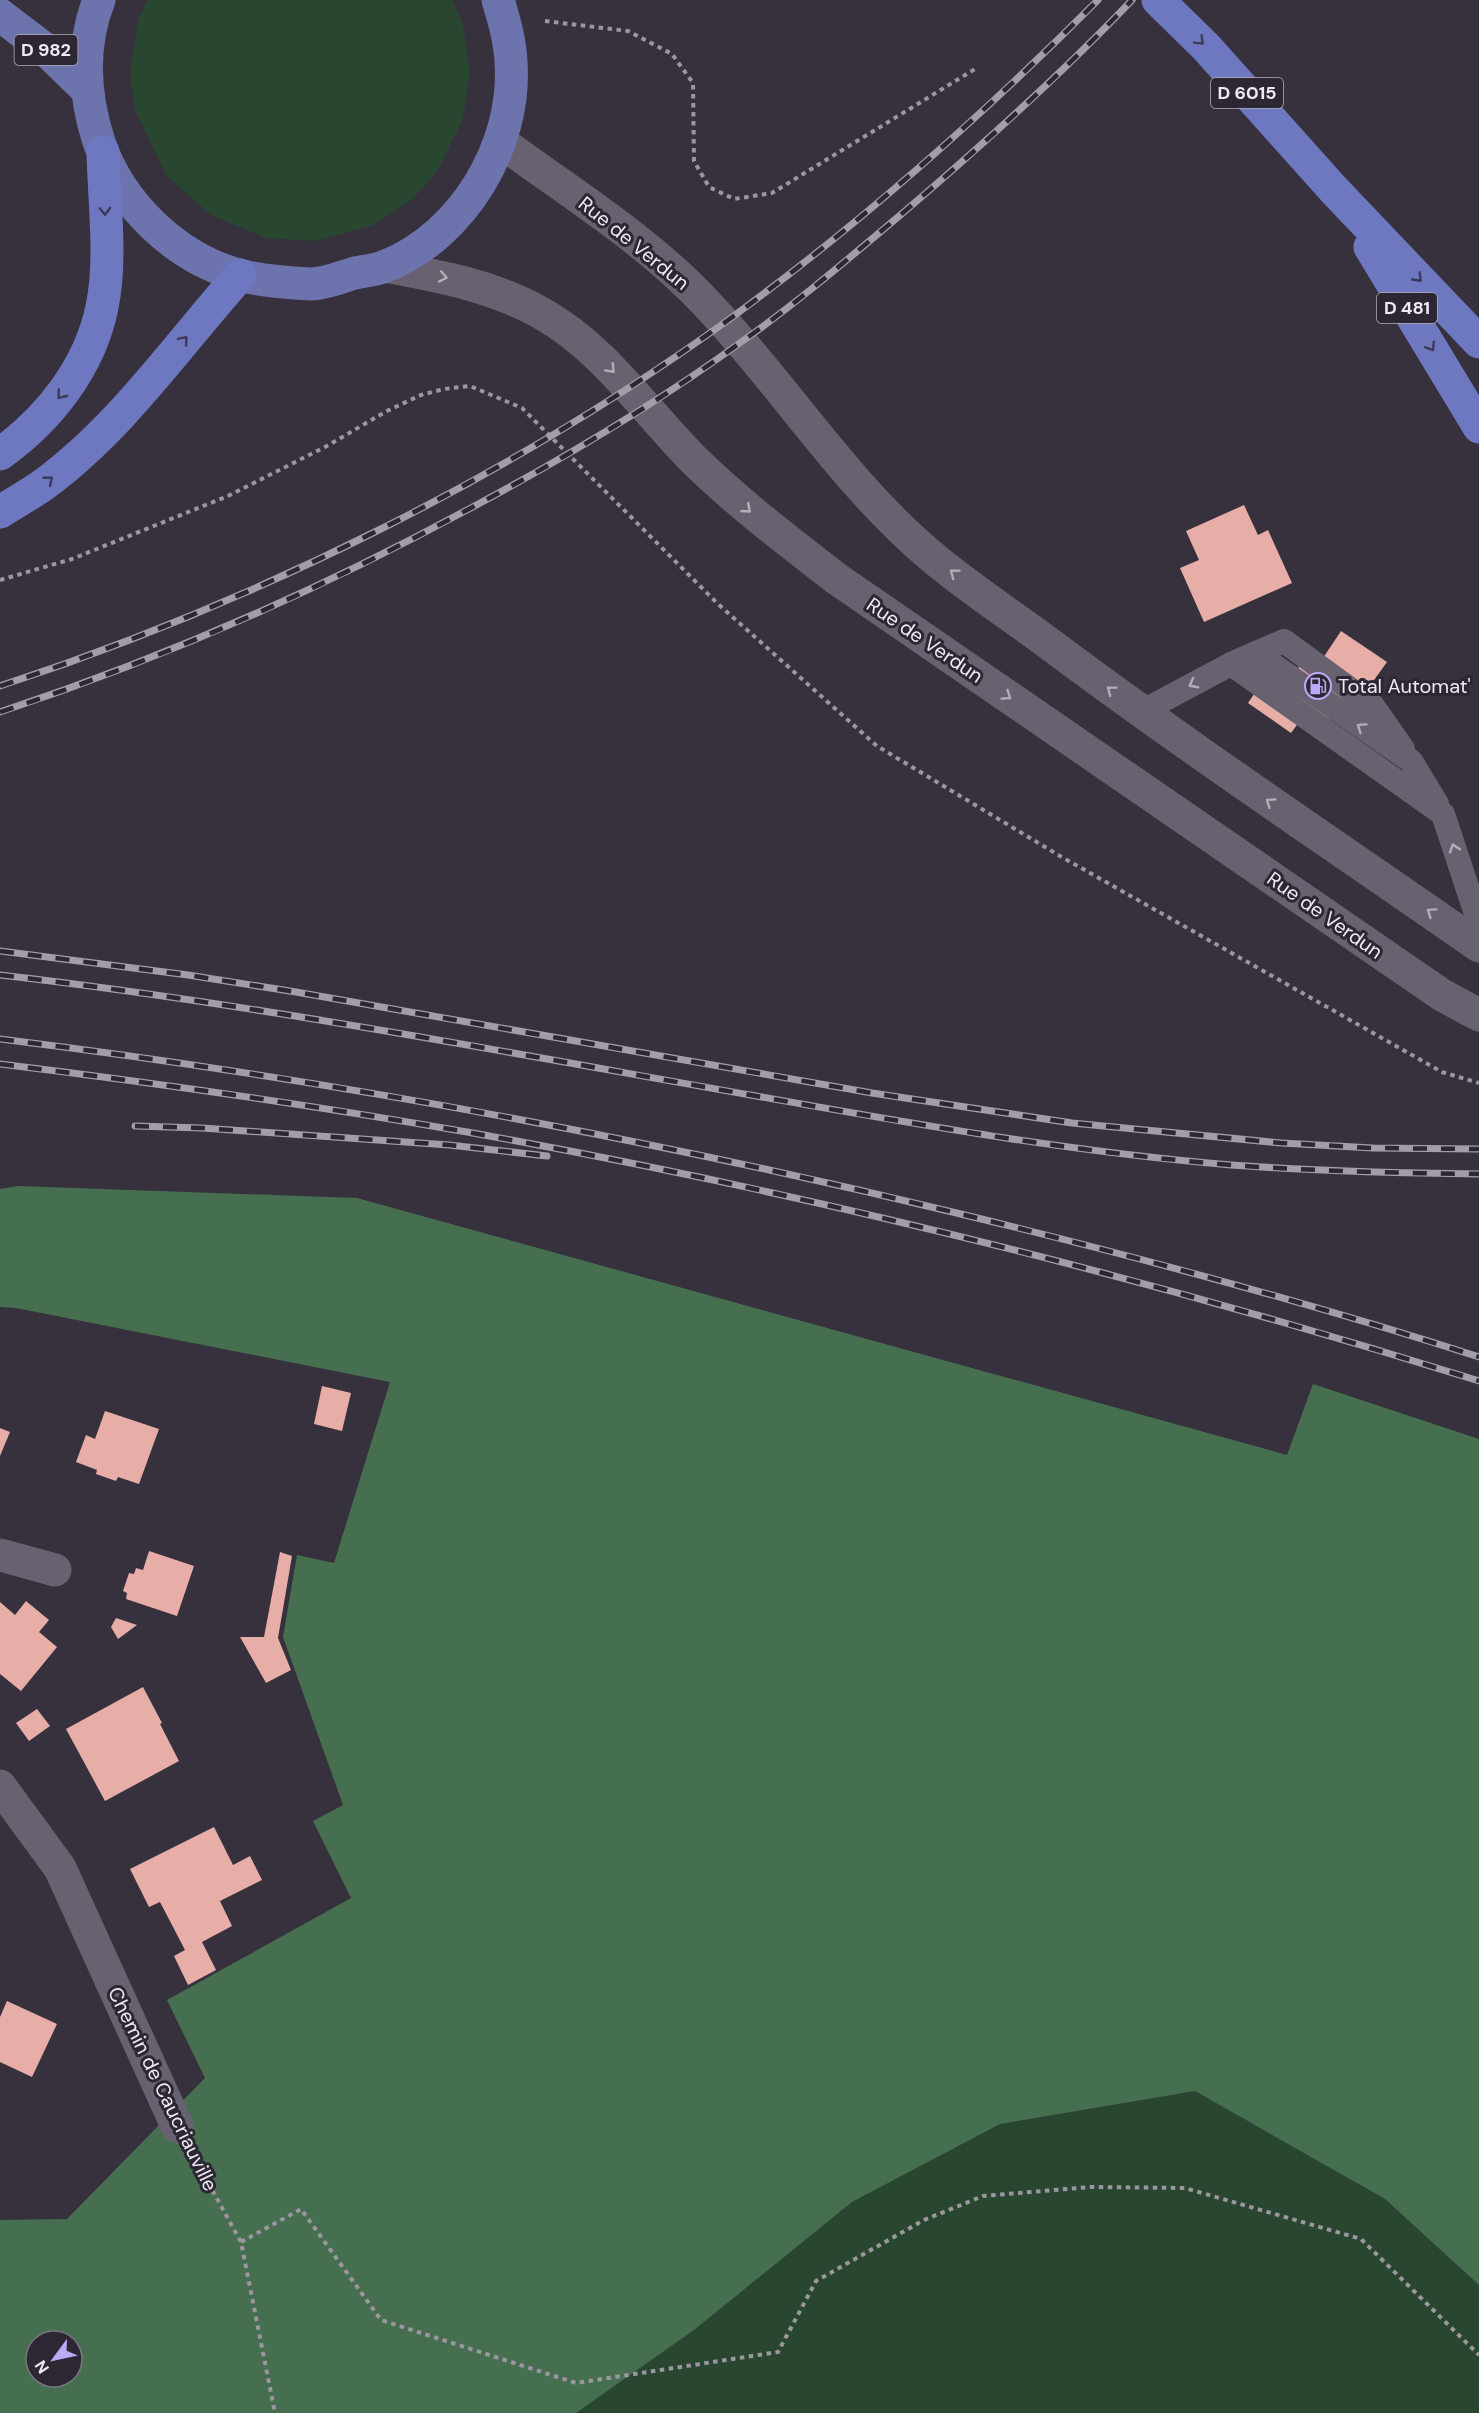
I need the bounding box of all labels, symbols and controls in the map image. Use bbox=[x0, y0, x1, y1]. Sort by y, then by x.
one-way arrow bbox=[1193, 34, 1203, 45]
road number: D 982 bbox=[15, 35, 78, 65]
road number: D 6015 bbox=[1211, 78, 1283, 108]
street label: Rue de Verdun bbox=[573, 190, 695, 296]
one-way arrow bbox=[98, 206, 111, 215]
one-way arrow bbox=[437, 270, 447, 283]
one-way arrow bbox=[1411, 271, 1422, 281]
road number: D 481 bbox=[1377, 293, 1437, 323]
one-way arrow bbox=[177, 336, 188, 347]
one-way arrow bbox=[1423, 341, 1435, 351]
one-way arrow bbox=[604, 362, 615, 373]
one-way arrow bbox=[57, 388, 68, 399]
one-way arrow bbox=[42, 477, 53, 488]
one-way arrow bbox=[740, 502, 751, 513]
one-way arrow bbox=[950, 569, 961, 580]
street label: Rue de Verdun bbox=[862, 591, 988, 689]
fuel station icon: Total Automat' bbox=[1303, 671, 1333, 701]
place label: Total Automat' bbox=[1338, 673, 1471, 699]
one-way arrow bbox=[1188, 677, 1199, 688]
one-way arrow bbox=[1106, 686, 1117, 697]
one-way arrow bbox=[1001, 689, 1012, 700]
one-way arrow bbox=[1357, 723, 1368, 734]
one-way arrow bbox=[1266, 798, 1277, 809]
one-way arrow bbox=[1449, 843, 1462, 854]
street label: Rue de Verdun bbox=[1262, 866, 1388, 964]
one-way arrow bbox=[1427, 908, 1438, 919]
street label: Chemin de Caucriauville bbox=[102, 1983, 224, 2195]
north arrow bbox=[24, 2329, 84, 2389]
text: N bbox=[30, 2356, 54, 2378]

